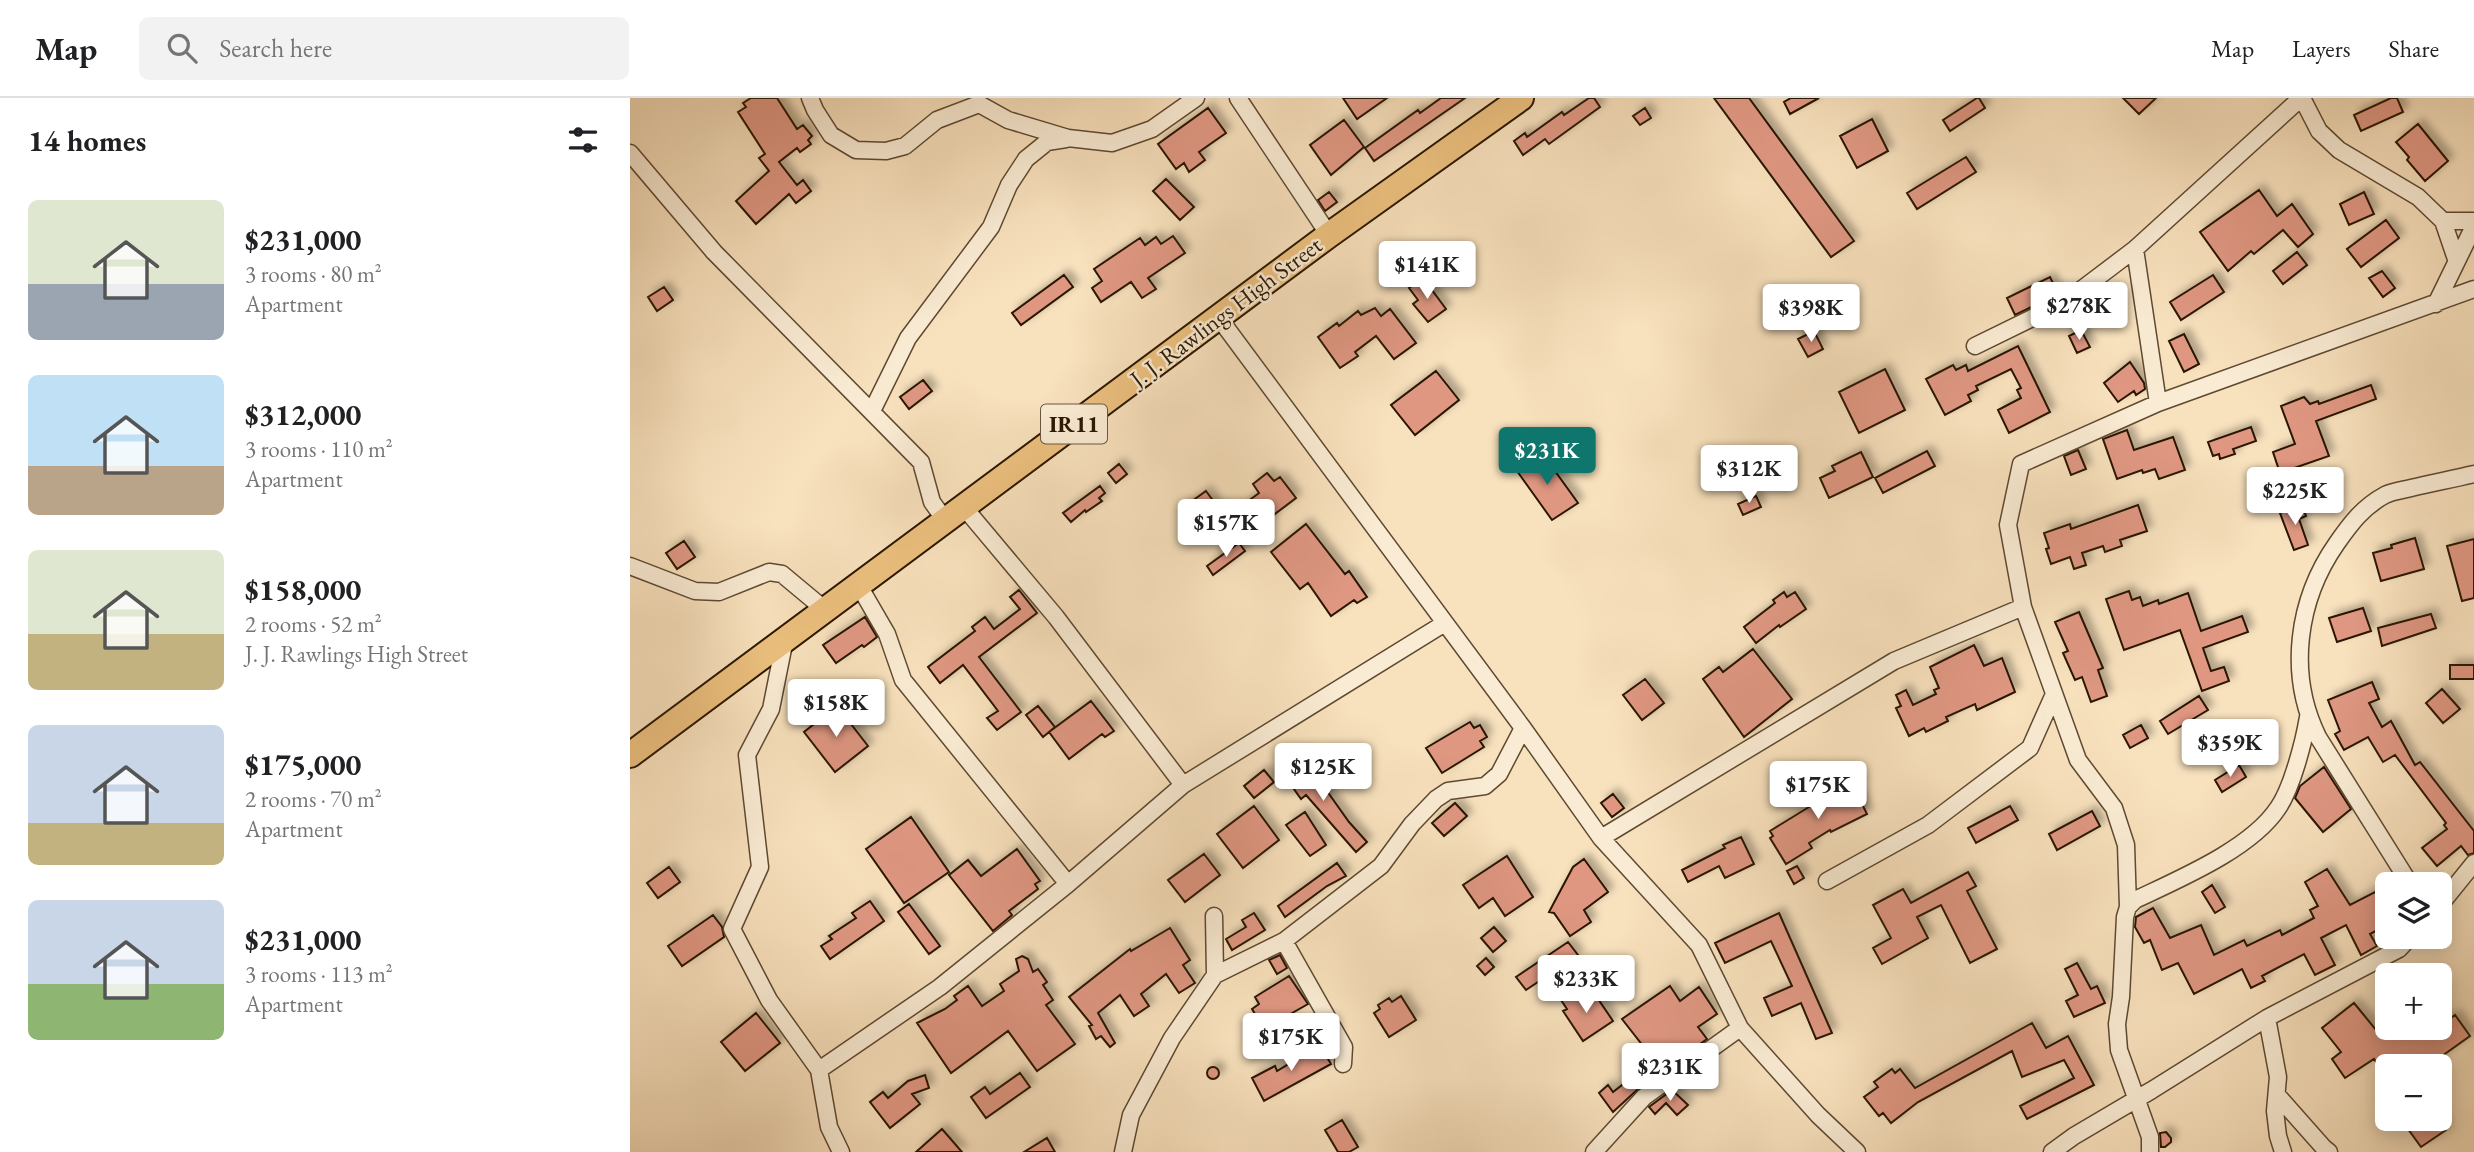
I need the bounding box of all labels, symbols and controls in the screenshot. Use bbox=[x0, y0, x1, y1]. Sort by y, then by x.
search box bbox=[139, 17, 629, 80]
text: Map bbox=[35, 27, 97, 70]
icon: search bbox=[163, 29, 201, 67]
text: Search here bbox=[219, 31, 332, 65]
text: Map bbox=[2211, 33, 2254, 64]
text: Layers bbox=[2292, 33, 2351, 64]
text: Share bbox=[2389, 33, 2439, 64]
text: 14 homes bbox=[28, 121, 146, 160]
icon: filters bbox=[564, 121, 602, 159]
text: $231,000 bbox=[245, 220, 361, 259]
icon: home bbox=[84, 228, 168, 312]
street label: J. J. Rawlings High Street bbox=[1122, 229, 1328, 395]
pin: $141K bbox=[1378, 242, 1476, 301]
text: $141K bbox=[1395, 249, 1459, 279]
text: 3 rooms · 80 m² bbox=[245, 259, 382, 289]
pin: $278K bbox=[2030, 282, 2128, 342]
pin: $398K bbox=[1762, 285, 1860, 344]
text: Apartment bbox=[245, 289, 343, 319]
text: $278K bbox=[2047, 290, 2111, 320]
text: $398K bbox=[1779, 292, 1843, 322]
text: $312,000 bbox=[245, 395, 361, 434]
icon: home bbox=[84, 403, 168, 487]
road number: IR11 bbox=[1041, 404, 1107, 444]
pin: $231K bbox=[1498, 428, 1596, 487]
text: 3 rooms · 110 m² bbox=[245, 434, 393, 464]
text: $231K bbox=[1515, 435, 1579, 465]
pin: $312K bbox=[1700, 446, 1798, 505]
text: $312K bbox=[1717, 453, 1781, 483]
text: Apartment bbox=[245, 464, 343, 494]
pin: $225K bbox=[2246, 468, 2344, 527]
text: $225K bbox=[2263, 475, 2327, 505]
pin: $157K bbox=[1177, 500, 1275, 559]
text: $157K bbox=[1194, 507, 1258, 537]
text: $158,000 bbox=[245, 570, 361, 609]
icon: home bbox=[84, 578, 168, 662]
text: 2 rooms · 52 m² bbox=[245, 609, 382, 639]
text: J. J. Rawlings High Street bbox=[245, 639, 468, 669]
pin: $158K bbox=[787, 680, 885, 739]
text: $158K bbox=[804, 687, 868, 717]
pin: $359K bbox=[2181, 720, 2279, 779]
text: $359K bbox=[2198, 727, 2262, 757]
pin: $125K bbox=[1274, 744, 1372, 803]
text: $175,000 bbox=[245, 745, 361, 784]
text: $125K bbox=[1291, 751, 1355, 781]
icon: home bbox=[84, 753, 168, 837]
pin: $175K bbox=[1769, 762, 1867, 821]
text: $175K bbox=[1786, 769, 1850, 799]
text: 2 rooms · 70 m² bbox=[245, 784, 382, 814]
text: Apartment bbox=[245, 814, 343, 844]
map controls bbox=[2375, 872, 2452, 1131]
button: layers bbox=[2375, 872, 2452, 949]
text: $231,000 bbox=[245, 920, 361, 959]
icon: home bbox=[84, 928, 168, 1012]
pin: $233K bbox=[1537, 956, 1635, 1015]
text: 3 rooms · 113 m² bbox=[245, 959, 393, 989]
text: $233K bbox=[1554, 963, 1618, 993]
button: + bbox=[2375, 963, 2452, 1040]
text: Apartment bbox=[245, 989, 343, 1019]
pin: $175K bbox=[1242, 1014, 1340, 1073]
text: $175K bbox=[1259, 1021, 1323, 1051]
pin: $231K bbox=[1621, 1044, 1719, 1103]
text: $231K bbox=[1638, 1051, 1702, 1081]
button: − bbox=[2375, 1054, 2452, 1131]

